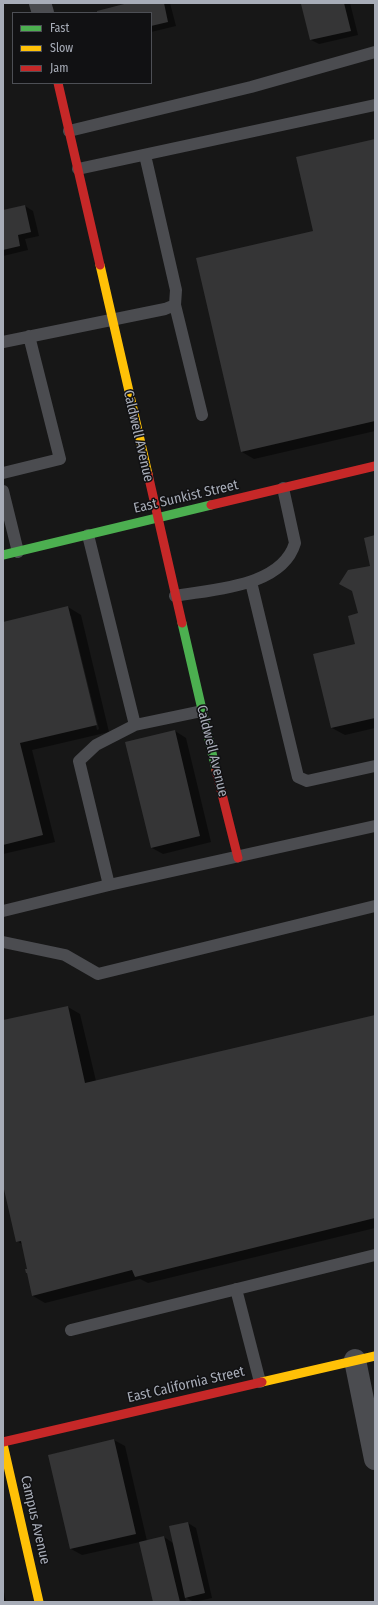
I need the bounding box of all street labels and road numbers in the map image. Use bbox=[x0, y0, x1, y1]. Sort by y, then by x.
street label: Caldwell Avenue bbox=[119, 388, 157, 484]
street label: East Sunkist Street bbox=[132, 477, 240, 517]
street label: Caldwell Avenue bbox=[193, 704, 231, 798]
street label: East California Street bbox=[126, 1363, 246, 1407]
street label: Campus Avenue bbox=[17, 1474, 53, 1566]

